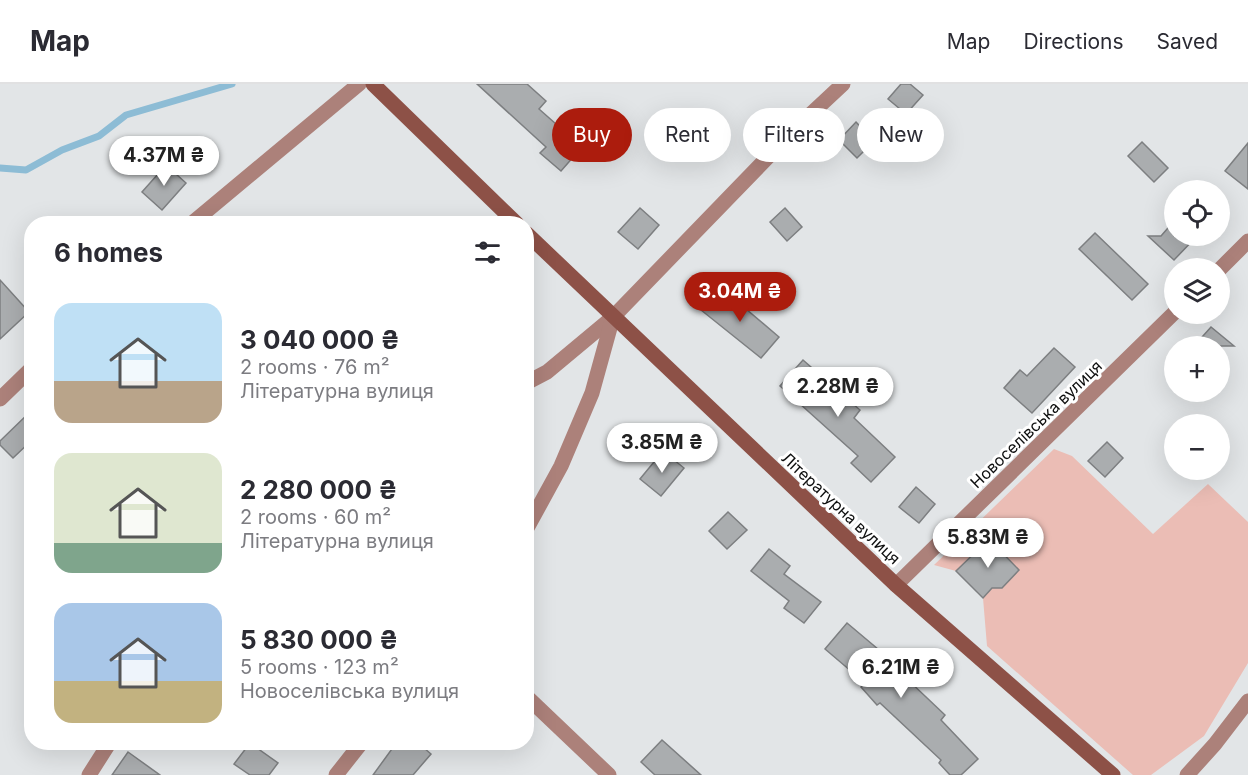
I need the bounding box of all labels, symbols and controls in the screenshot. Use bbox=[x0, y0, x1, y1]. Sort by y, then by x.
text: Map bbox=[30, 24, 90, 58]
text: Map bbox=[947, 29, 990, 54]
text: Directions bbox=[1023, 29, 1124, 54]
text: Saved bbox=[1157, 29, 1218, 54]
chip: Buy bbox=[552, 108, 632, 162]
chip: Rent bbox=[644, 108, 731, 162]
chip: Filters bbox=[743, 108, 845, 162]
chip: New bbox=[857, 108, 944, 162]
pin: 4.37M ₴ bbox=[109, 136, 219, 187]
text: 4.37M ₴ bbox=[123, 143, 205, 167]
map controls bbox=[1164, 180, 1230, 480]
button: locate bbox=[1164, 180, 1230, 246]
icon: filters bbox=[471, 236, 504, 269]
text: 6 homes bbox=[54, 237, 163, 268]
button: layers bbox=[1164, 258, 1230, 324]
pin: 3.04M ₴ bbox=[685, 272, 795, 323]
text: 3.04M ₴ bbox=[698, 279, 782, 303]
text: 3 040 000 ₴ bbox=[240, 324, 400, 355]
icon: home bbox=[102, 327, 174, 399]
button: + bbox=[1164, 336, 1230, 402]
text: 2 rooms · 76 m² bbox=[240, 355, 389, 379]
street label: Новоселівська вулиця bbox=[966, 356, 1106, 492]
pin: 2.28M ₴ bbox=[783, 367, 893, 418]
text: 2.28M ₴ bbox=[796, 374, 880, 398]
text: Літературна вулиця bbox=[240, 379, 434, 403]
button: − bbox=[1164, 414, 1230, 480]
pin: 3.85M ₴ bbox=[607, 423, 717, 474]
text: 3.85M ₴ bbox=[621, 430, 703, 454]
street label: Літературна вулиця bbox=[777, 448, 905, 568]
text: 2 280 000 ₴ bbox=[240, 474, 398, 505]
icon: home bbox=[102, 477, 174, 549]
text: 2 rooms · 60 m² bbox=[240, 505, 391, 529]
pin: 5.83M ₴ bbox=[933, 518, 1043, 569]
text: 5.83M ₴ bbox=[947, 525, 1029, 549]
text: Літературна вулиця bbox=[240, 529, 434, 553]
text: 5 830 000 ₴ bbox=[240, 624, 398, 655]
icon: home bbox=[102, 627, 174, 699]
pin: 6.21M ₴ bbox=[846, 648, 956, 699]
text: 5 rooms · 123 m² bbox=[240, 655, 399, 679]
text: 6.21M ₴ bbox=[862, 655, 940, 679]
text: Новоселівська вулиця bbox=[240, 679, 459, 703]

